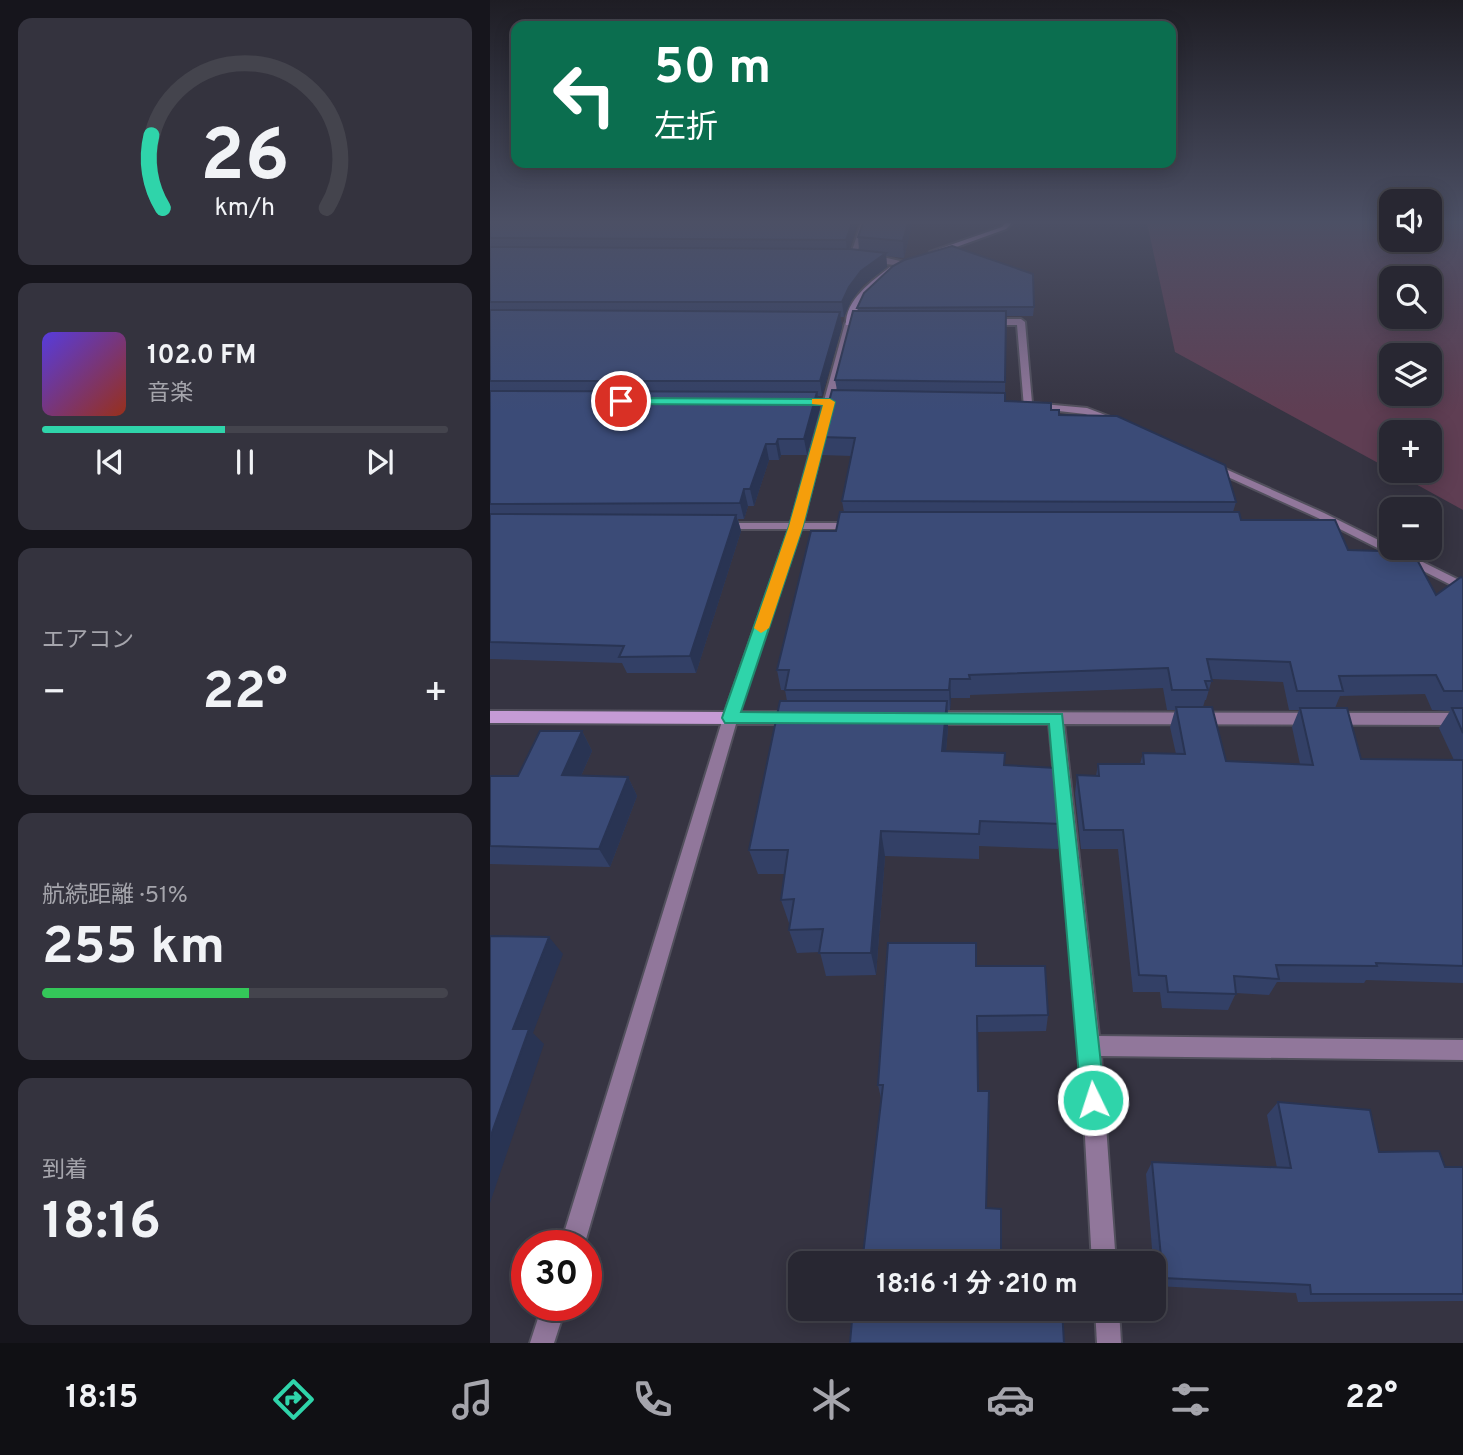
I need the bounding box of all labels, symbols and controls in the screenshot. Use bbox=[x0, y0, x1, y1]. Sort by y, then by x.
text: 50 m bbox=[654, 39, 771, 101]
icon: left bbox=[539, 49, 630, 140]
text: 左折 bbox=[654, 109, 718, 149]
text: 26 bbox=[200, 114, 290, 206]
map controls bbox=[1379, 189, 1442, 560]
button: sound bbox=[1379, 189, 1442, 252]
text: km/h bbox=[215, 192, 275, 224]
button: search bbox=[1379, 266, 1442, 329]
text: 102.0 FM bbox=[147, 340, 256, 373]
button: layers bbox=[1379, 343, 1442, 406]
pin bbox=[591, 371, 651, 431]
text: 音楽 bbox=[147, 380, 193, 409]
icon: arrive bbox=[602, 382, 640, 420]
button: + bbox=[1379, 420, 1442, 483]
icon: previous bbox=[91, 443, 129, 481]
icon: pause bbox=[226, 443, 264, 481]
icon: next bbox=[361, 443, 399, 481]
button: − bbox=[1379, 497, 1442, 560]
text: エアコン bbox=[42, 627, 134, 656]
text: 22° bbox=[202, 661, 288, 727]
text: − bbox=[42, 670, 67, 719]
text: + bbox=[423, 670, 448, 719]
text: 航続距離 · 51% bbox=[42, 882, 188, 911]
text: 255 km bbox=[42, 916, 225, 982]
position arrow bbox=[1056, 1063, 1130, 1137]
text: 到着 bbox=[42, 1157, 88, 1186]
text: 18:16 bbox=[42, 1191, 161, 1257]
speed limit sign: 30 bbox=[511, 1230, 602, 1321]
text: 18:16 · 1 分 · 210 m bbox=[876, 1269, 1078, 1302]
icon: directions bbox=[269, 1375, 318, 1424]
icon: music bbox=[448, 1375, 497, 1424]
icon: phone bbox=[628, 1375, 677, 1424]
icon: climate bbox=[807, 1375, 856, 1424]
icon: car bbox=[986, 1375, 1035, 1424]
icon: filters bbox=[1166, 1375, 1215, 1424]
text: 18:15 bbox=[65, 1379, 138, 1419]
text: 22° bbox=[1345, 1379, 1398, 1419]

